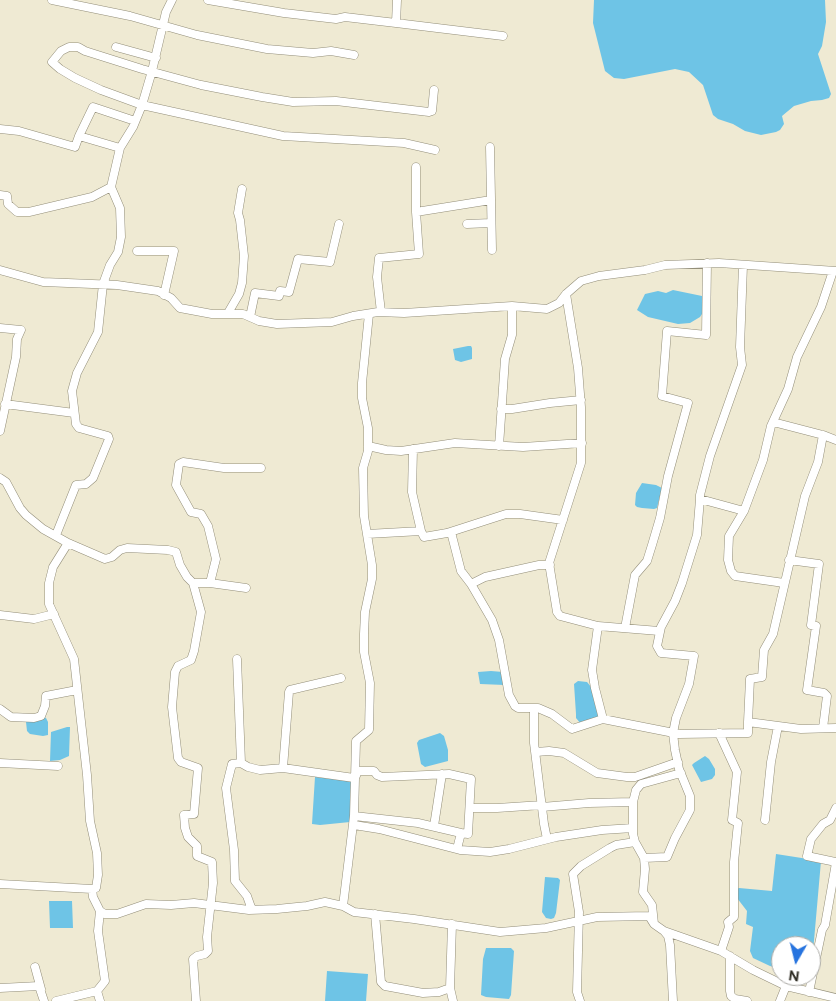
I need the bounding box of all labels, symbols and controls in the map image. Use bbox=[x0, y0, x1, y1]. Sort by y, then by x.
north arrow bbox=[771, 936, 821, 986]
text: N bbox=[787, 966, 801, 985]

